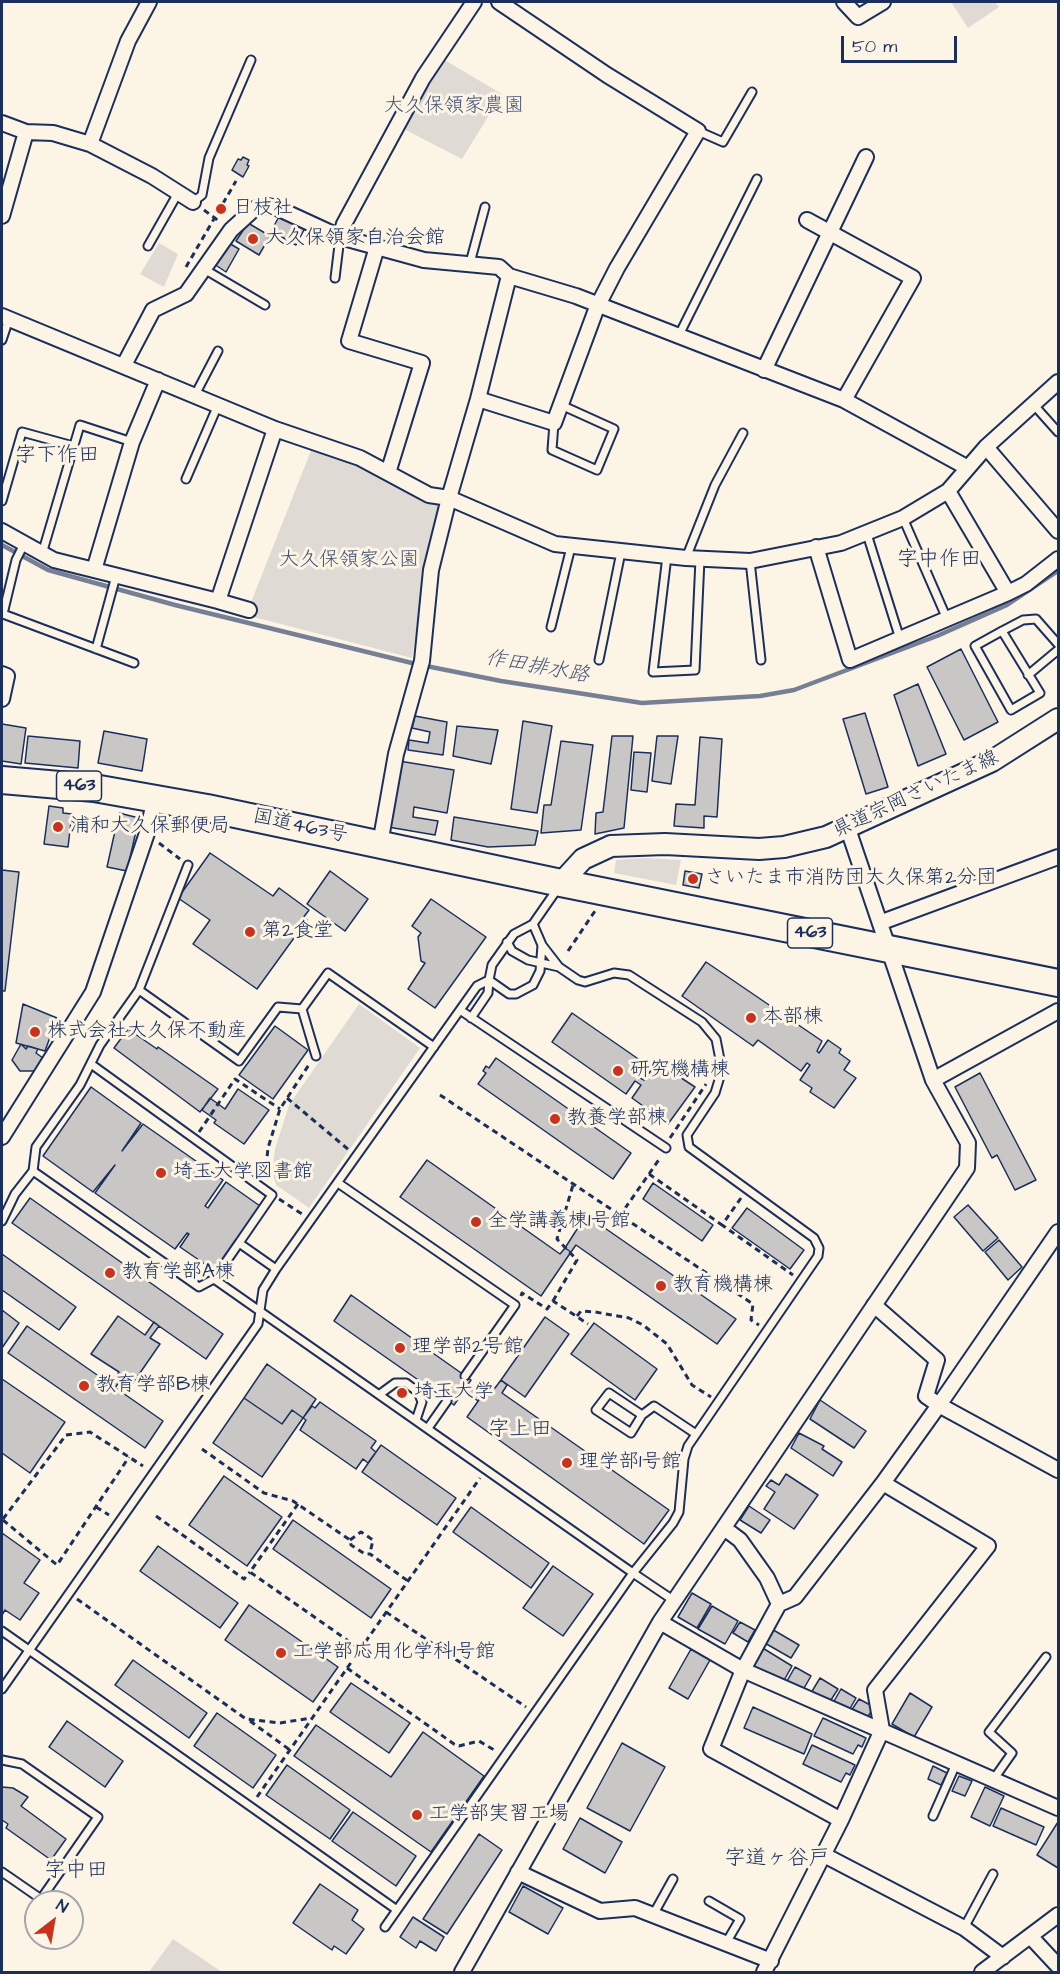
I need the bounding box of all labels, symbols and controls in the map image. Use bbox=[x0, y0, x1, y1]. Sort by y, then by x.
scale bar bbox=[844, 24, 960, 62]
text: 50 m bbox=[852, 34, 897, 59]
park label: 大久保領家農園 bbox=[384, 95, 524, 119]
place label: 日枝社 bbox=[233, 197, 293, 221]
marker: 日枝社 bbox=[214, 202, 228, 216]
place label: 大久保領家自治会館 bbox=[265, 227, 445, 251]
marker: 大久保領家自治会館 bbox=[246, 232, 260, 246]
district label: 字下作田 bbox=[15, 444, 99, 470]
district label: 字中作田 bbox=[897, 548, 981, 574]
park label: 大久保領家公園 bbox=[279, 549, 419, 573]
water label: 作田排水路 bbox=[483, 646, 591, 690]
street label: 県道宗岡さいたま線 bbox=[829, 746, 1003, 844]
road number: 463 bbox=[56, 771, 101, 801]
street label: 国道463号 bbox=[250, 805, 350, 849]
place label: 浦和大久保郵便局 bbox=[70, 815, 230, 839]
marker: 浦和大久保郵便局 bbox=[51, 820, 65, 834]
place label: さいたま市消防団大久保第2分団 bbox=[705, 867, 996, 891]
marker: さいたま市消防団大久保第2分団 bbox=[686, 872, 700, 886]
road number: 463 bbox=[788, 918, 832, 948]
place label: 第2食堂 bbox=[262, 920, 333, 944]
marker: 第2食堂 bbox=[243, 925, 257, 939]
place label: 本部棟 bbox=[763, 1006, 823, 1030]
marker: 本部棟 bbox=[744, 1011, 758, 1025]
place label: 株式会社大久保不動産 bbox=[47, 1020, 247, 1044]
marker: 株式会社大久保不動産 bbox=[28, 1025, 42, 1039]
place label: 研究機構棟 bbox=[630, 1059, 730, 1083]
marker: 研究機構棟 bbox=[611, 1064, 625, 1078]
place label: 教養学部棟 bbox=[567, 1107, 667, 1131]
marker: 教養学部棟 bbox=[548, 1112, 562, 1126]
place label: 埼玉大学図書館 bbox=[173, 1161, 313, 1185]
marker: 埼玉大学図書館 bbox=[154, 1166, 168, 1180]
place label: 全学講義棟1号館 bbox=[488, 1210, 631, 1234]
marker: 全学講義棟1号館 bbox=[469, 1215, 483, 1229]
place label: 教育学部A棟 bbox=[122, 1261, 235, 1285]
marker: 教育学部A棟 bbox=[103, 1266, 117, 1280]
place label: 教育機構棟 bbox=[673, 1274, 773, 1298]
marker: 教育機構棟 bbox=[654, 1279, 668, 1293]
place label: 理学部2号館 bbox=[412, 1336, 523, 1360]
marker: 理学部2号館 bbox=[393, 1341, 407, 1355]
place label: 教育学部B棟 bbox=[96, 1374, 210, 1398]
marker: 教育学部B棟 bbox=[77, 1379, 91, 1393]
place label: 埼玉大学 bbox=[414, 1381, 494, 1405]
marker: 埼玉大学 bbox=[395, 1386, 409, 1400]
district label: 字上田 bbox=[489, 1418, 551, 1444]
place label: 理学部1号館 bbox=[579, 1451, 682, 1475]
marker: 理学部1号館 bbox=[560, 1456, 574, 1470]
place label: 工学部応用化学科1号館 bbox=[293, 1641, 496, 1665]
marker: 工学部応用化学科1号館 bbox=[274, 1646, 288, 1660]
place label: 工学部実習工場 bbox=[429, 1803, 569, 1827]
marker: 工学部実習工場 bbox=[410, 1808, 424, 1822]
district label: 字道ヶ谷戸 bbox=[725, 1847, 829, 1873]
district label: 字中田 bbox=[45, 1859, 107, 1885]
north arrow bbox=[24, 1890, 84, 1950]
text: N bbox=[52, 1894, 72, 1918]

